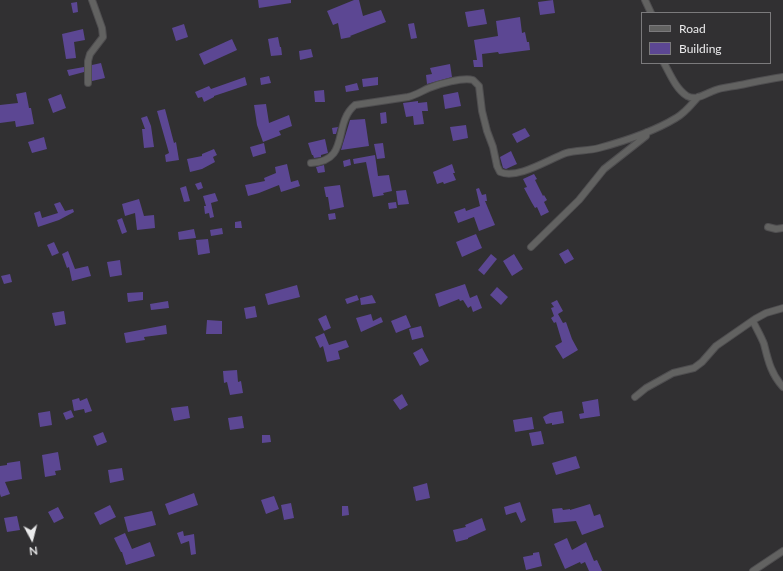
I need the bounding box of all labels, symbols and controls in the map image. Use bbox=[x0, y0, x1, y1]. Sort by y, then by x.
legend bbox=[641, 12, 771, 64]
text: Road bbox=[679, 21, 706, 36]
text: Building bbox=[679, 41, 722, 56]
north arrow bbox=[12, 519, 52, 559]
text: N bbox=[29, 544, 39, 558]

